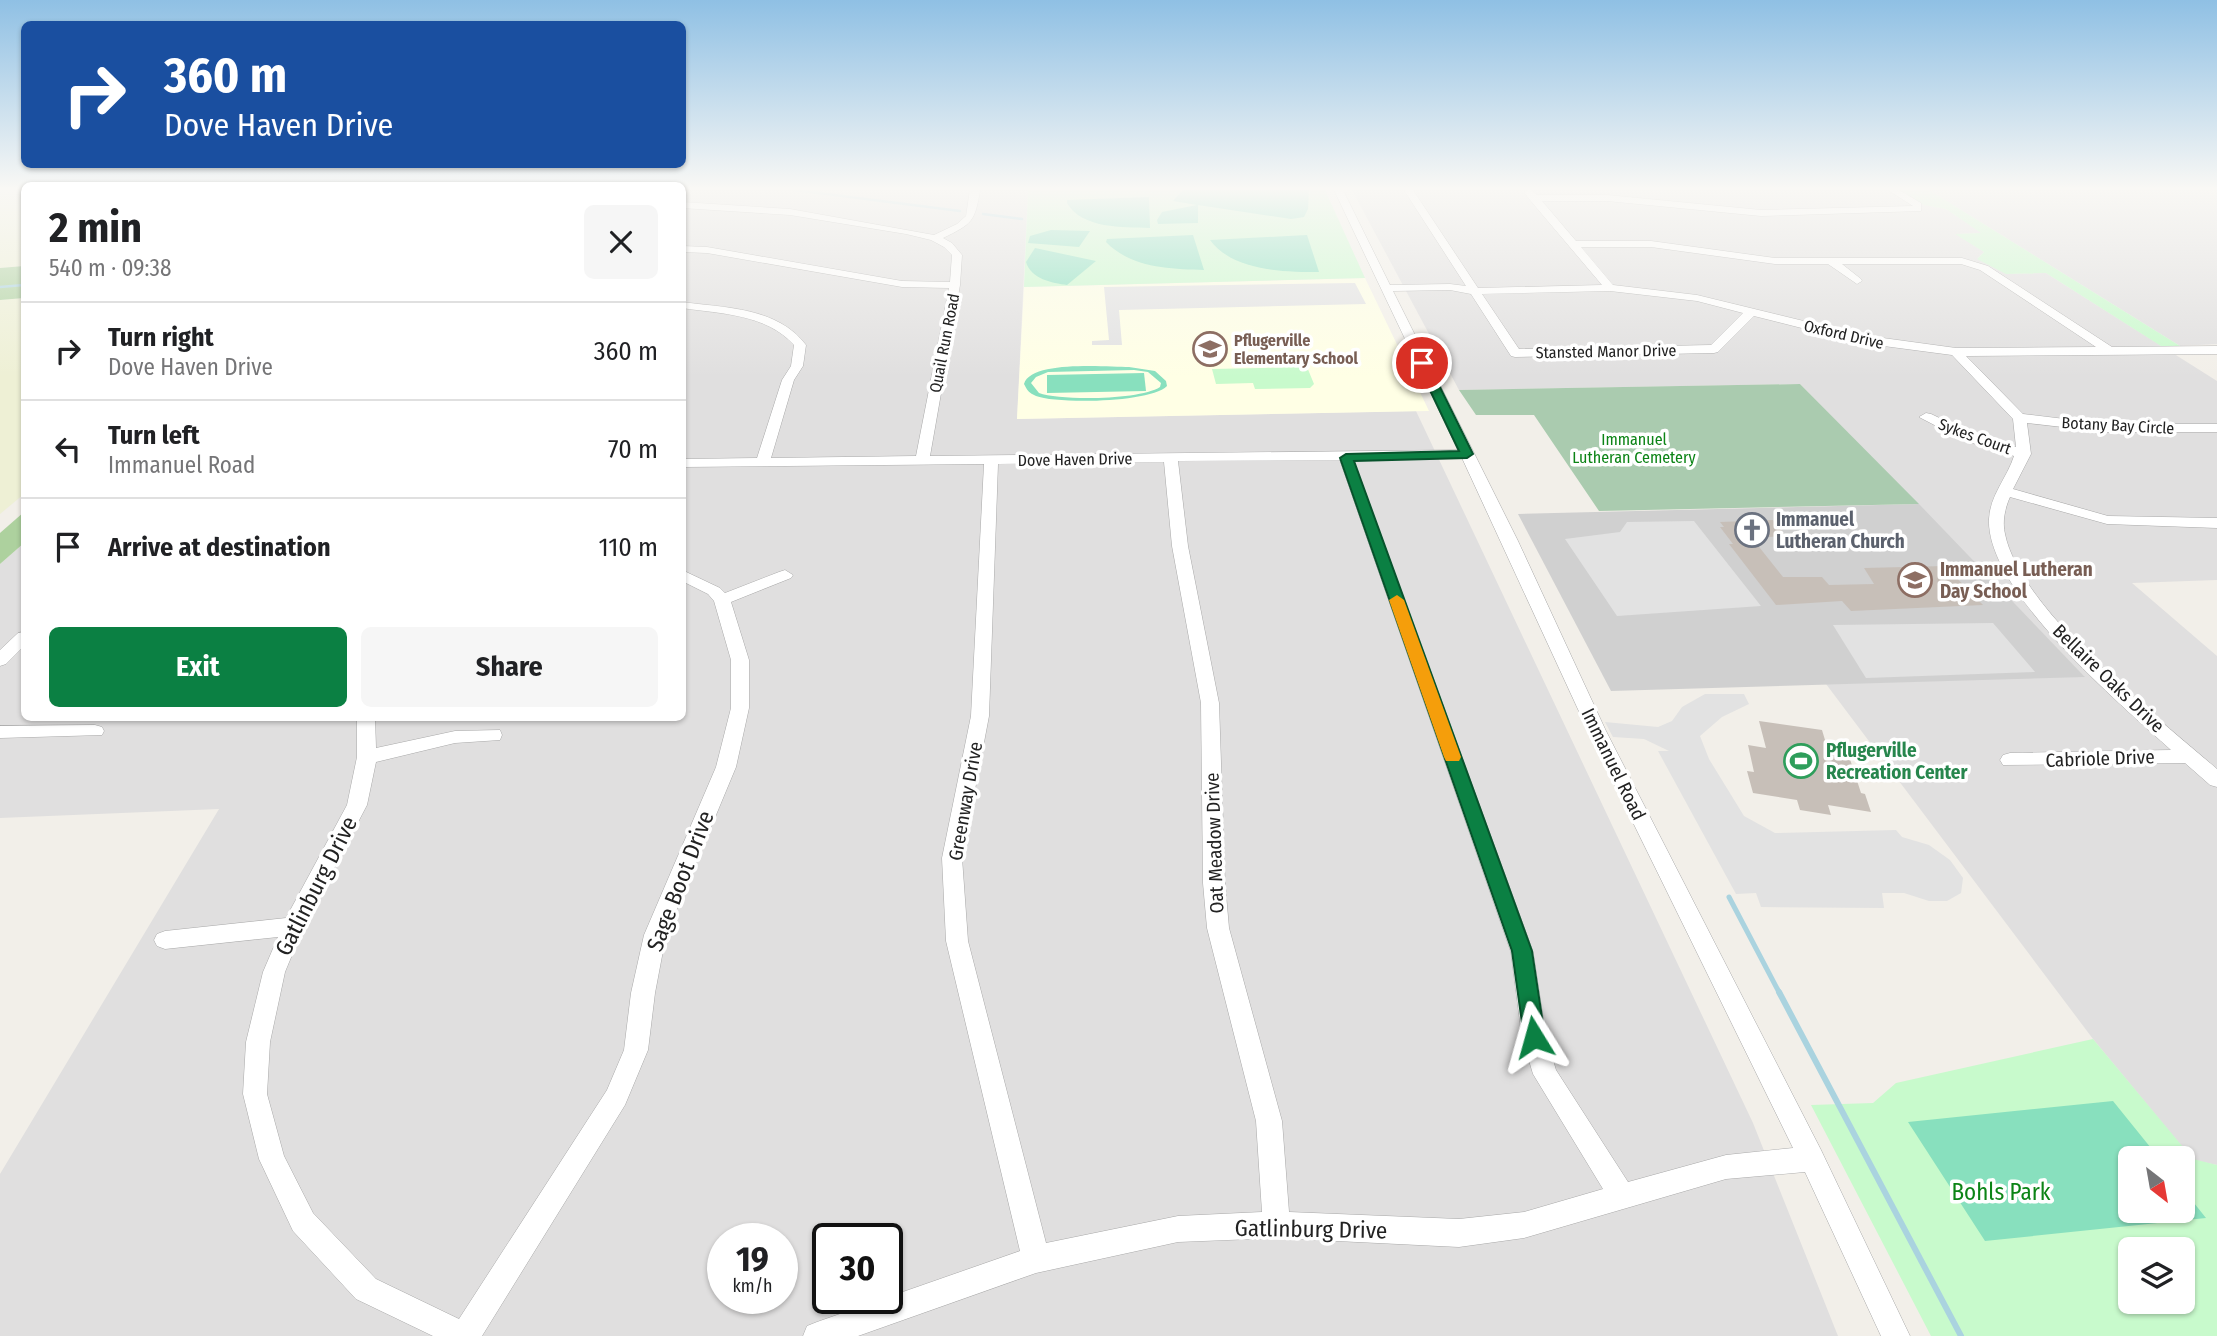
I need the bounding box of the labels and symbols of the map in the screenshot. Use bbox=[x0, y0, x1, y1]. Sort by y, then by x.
street label: Quail Run Road bbox=[926, 292, 963, 394]
street label: Oxford Drive bbox=[1802, 316, 1886, 353]
school or university icon: Pflugerville Elementary School bbox=[1191, 330, 1229, 368]
place label: Pflugerville Elementary School bbox=[1234, 331, 1359, 368]
pin bbox=[1392, 333, 1452, 393]
street label: Stansted Manor Drive bbox=[1536, 341, 1677, 362]
street label: Botany Bay Circle bbox=[2061, 413, 2175, 438]
street label: Sykes Court bbox=[1936, 415, 2015, 459]
park label: Immanuel Lutheran Cemetery bbox=[1572, 430, 1697, 467]
street label: Dove Haven Drive bbox=[1018, 449, 1133, 470]
place label: Immanuel Lutheran Church bbox=[1776, 508, 1905, 553]
church icon: Immanuel Lutheran Church bbox=[1733, 511, 1771, 549]
place label: Immanuel Lutheran Day School bbox=[1940, 558, 2093, 603]
school or university icon: Immanuel Lutheran Day School bbox=[1896, 561, 1934, 599]
street label: Bellaire Oaks Drive bbox=[2048, 619, 2169, 737]
street label: Immanuel Road bbox=[1577, 704, 1651, 824]
place label: Pflugerville Recreation Center bbox=[1826, 739, 1968, 784]
street label: Greenway Drive bbox=[944, 740, 987, 862]
sports icon: Pflugerville Recreation Center bbox=[1782, 742, 1820, 780]
street label: Cabriole Drive bbox=[2045, 745, 2155, 772]
street label: Oat Meadow Drive bbox=[1201, 772, 1228, 914]
street label: Sage Boot Drive bbox=[640, 807, 720, 955]
street label: Gatlinburg Drive bbox=[269, 812, 363, 960]
position arrow bbox=[1497, 1000, 1571, 1074]
north arrow bbox=[2118, 1146, 2194, 1223]
park label: Bohls Park bbox=[1952, 1178, 2051, 1206]
street label: Gatlinburg Drive bbox=[1234, 1214, 1388, 1244]
speed limit sign: 30 bbox=[812, 1223, 903, 1314]

